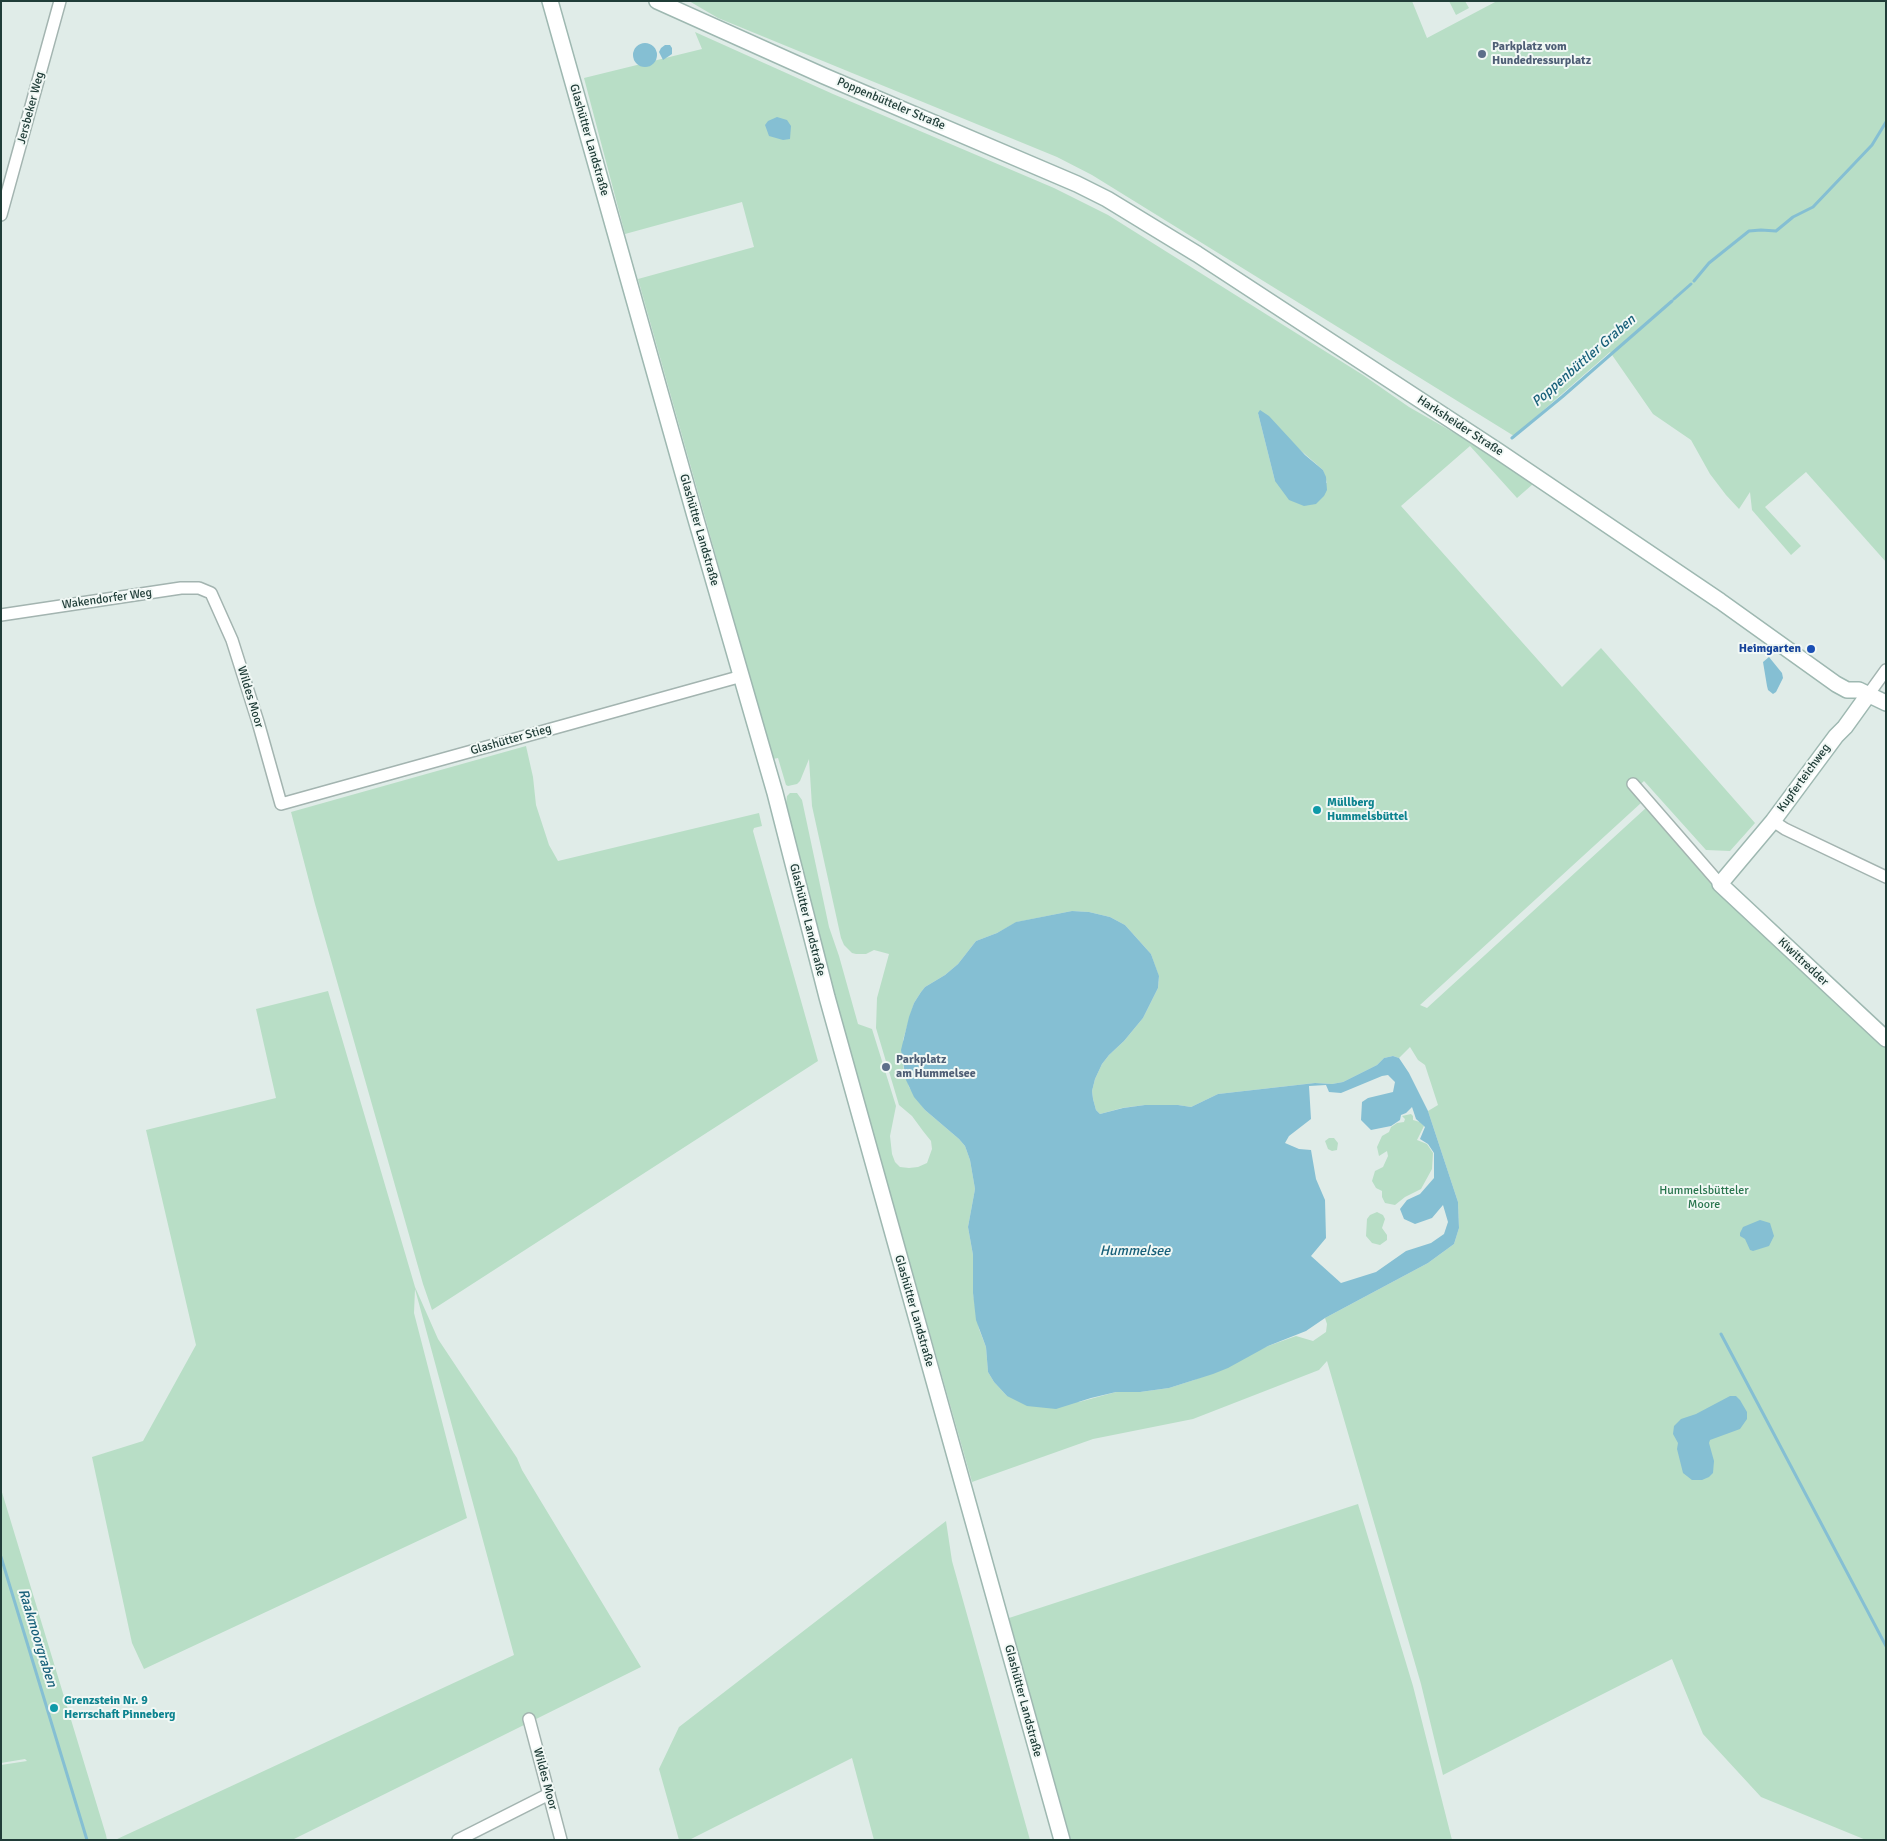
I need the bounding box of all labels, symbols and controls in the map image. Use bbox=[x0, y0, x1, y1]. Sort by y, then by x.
place label: Parkplatz vom Hundedressurplatz bbox=[1492, 40, 1591, 68]
marker: Parkplatz vom Hundedressurplatz bbox=[1476, 48, 1488, 60]
street label: Jersbeker Weg bbox=[14, 70, 48, 146]
street label: Poppenbütteler Straße bbox=[835, 75, 947, 133]
street label: Glashütter Landstraße bbox=[566, 82, 612, 198]
water label: Poppenbüttler Graben bbox=[1529, 312, 1639, 410]
street label: Harksheider Straße bbox=[1414, 393, 1506, 459]
street label: Glashütter Landstraße bbox=[676, 472, 722, 588]
street label: Wakendorfer Weg bbox=[61, 586, 153, 612]
place label: Heimgarten bbox=[1739, 642, 1801, 656]
marker: Heimgarten bbox=[1805, 643, 1817, 655]
street label: Wildes Moor bbox=[234, 664, 266, 730]
street label: Glashütter Stieg bbox=[469, 722, 553, 758]
street label: Kupferteichweg bbox=[1774, 741, 1834, 815]
place label: Müllberg Hummelsbüttel bbox=[1327, 796, 1408, 824]
marker: Müllberg Hummelsbüttel bbox=[1311, 804, 1323, 816]
street label: Glashütter Landstraße bbox=[786, 862, 828, 978]
street label: Kiwittredder bbox=[1775, 935, 1831, 989]
place label: Parkplatz am Hummelsee bbox=[896, 1053, 976, 1081]
marker: Parkplatz am Hummelsee bbox=[880, 1061, 892, 1073]
park label: Hummelsbütteler Moore bbox=[1659, 1184, 1749, 1212]
water label: Hummelsee bbox=[1100, 1243, 1170, 1259]
street label: Glashütter Landstraße bbox=[891, 1253, 937, 1369]
water label: Raakmoorgraben bbox=[14, 1587, 60, 1689]
street label: Glashütter Landstraße bbox=[1001, 1643, 1045, 1759]
place label: Grenzstein Nr. 9 Herrschaft Pinneberg bbox=[64, 1694, 175, 1722]
marker: Grenzstein Nr. 9 Herrschaft Pinneberg bbox=[48, 1702, 60, 1714]
street label: Wildes Moor bbox=[530, 1746, 560, 1812]

